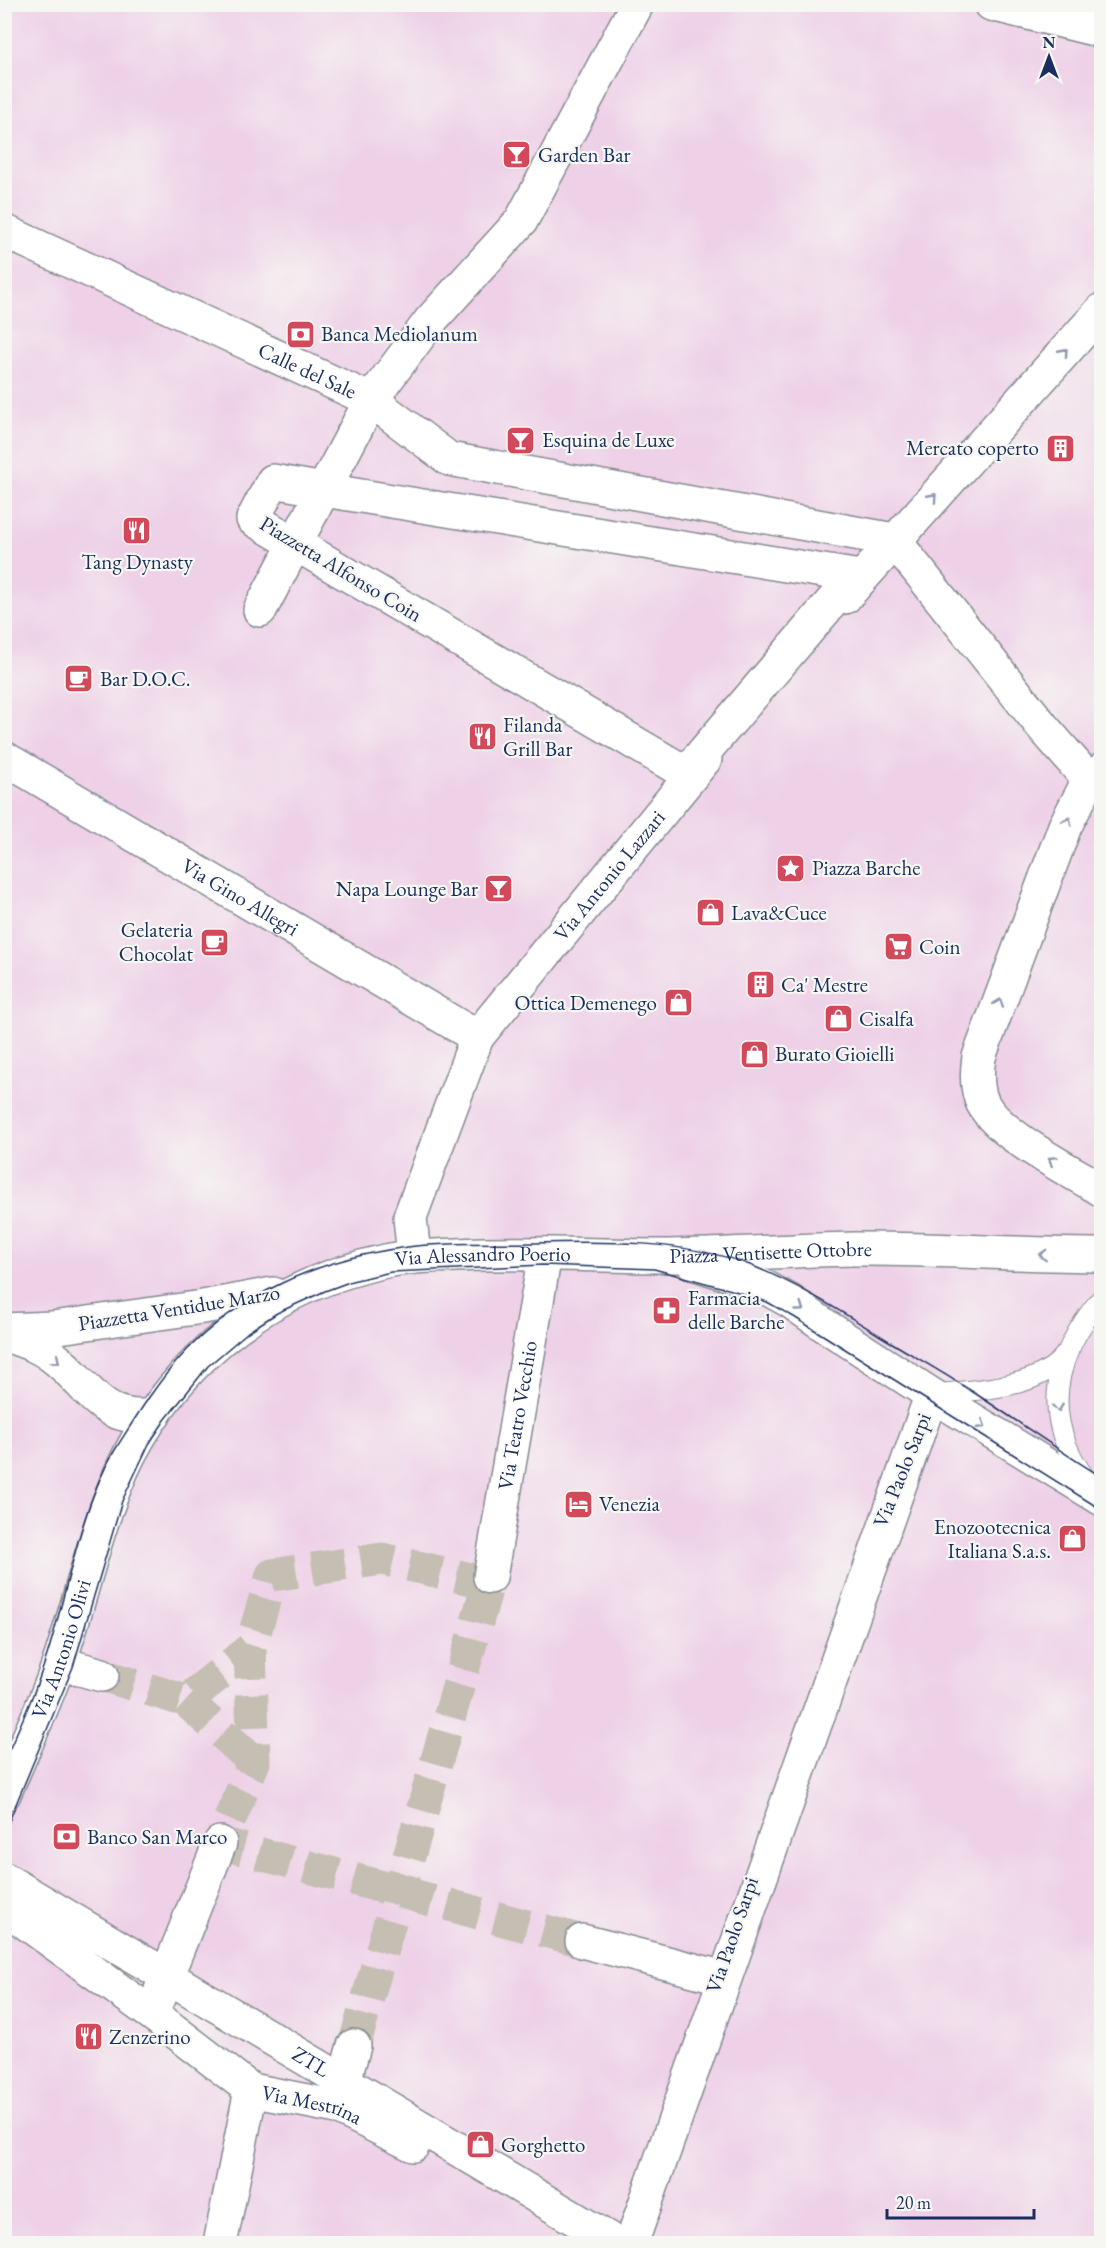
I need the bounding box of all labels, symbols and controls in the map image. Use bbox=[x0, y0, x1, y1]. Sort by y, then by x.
north arrow bbox=[1019, 27, 1079, 87]
text: N bbox=[1043, 32, 1056, 53]
bar icon: Garden Bar bbox=[501, 139, 533, 171]
place label: Garden Bar bbox=[538, 141, 631, 168]
bank icon: Banca Mediolanum bbox=[284, 318, 316, 350]
place label: Banca Mediolanum bbox=[321, 320, 478, 347]
street label: Calle del Sale bbox=[254, 336, 361, 405]
one-way arrow bbox=[1057, 348, 1068, 359]
bar icon: Esquina de Luxe bbox=[505, 424, 537, 456]
place label: Esquina de Luxe bbox=[542, 426, 675, 453]
building icon: Mercato coperto bbox=[1044, 432, 1076, 464]
place label: Mercato coperto bbox=[906, 434, 1039, 461]
one-way arrow bbox=[926, 493, 937, 504]
street label: Piazzetta Alfonso Coin bbox=[255, 509, 427, 628]
restaurant icon: Tang Dynasty bbox=[121, 515, 153, 547]
place label: Tang Dynasty bbox=[81, 548, 194, 575]
cafe icon: Bar D.O.C. bbox=[63, 663, 95, 695]
place label: Bar D.O.C. bbox=[100, 665, 191, 692]
place label: Filanda Grill Bar bbox=[503, 711, 572, 762]
restaurant icon: Filanda Grill Bar bbox=[466, 721, 498, 753]
street label: Via Antonio Lazzari bbox=[547, 804, 671, 946]
one-way arrow bbox=[1061, 816, 1072, 827]
street label: Via Gino Allegri bbox=[177, 852, 304, 942]
place icon: Piazza Barche bbox=[775, 852, 807, 884]
place label: Piazza Barche bbox=[812, 854, 920, 881]
bar icon: Napa Lounge Bar bbox=[483, 873, 515, 905]
place label: Napa Lounge Bar bbox=[336, 875, 478, 902]
shop icon: Lava&Cuce bbox=[694, 897, 726, 929]
place label: Lava&Cuce bbox=[731, 899, 827, 926]
place label: Gelateria Chocolat bbox=[119, 916, 194, 967]
cafe icon: Gelateria Chocolat bbox=[198, 926, 230, 958]
supermarket icon: Coin bbox=[882, 931, 914, 963]
place label: Coin bbox=[919, 933, 961, 960]
building icon: Ca' Mestre bbox=[744, 969, 776, 1001]
place label: Ca' Mestre bbox=[781, 971, 868, 998]
shop icon: Ottica Demenego bbox=[662, 987, 694, 1019]
place label: Ottica Demenego bbox=[514, 989, 657, 1016]
one-way arrow bbox=[992, 998, 1004, 1009]
shop icon: Cisalfa bbox=[822, 1003, 854, 1035]
place label: Cisalfa bbox=[859, 1005, 914, 1032]
shop icon: Burato Gioielli bbox=[738, 1038, 770, 1070]
place label: Burato Gioielli bbox=[775, 1040, 894, 1067]
one-way arrow bbox=[1048, 1155, 1058, 1167]
street label: Piazza Ventisette Ottobre bbox=[669, 1235, 872, 1269]
street label: Via Alessandro Poerio bbox=[393, 1239, 571, 1272]
one-way arrow bbox=[1039, 1249, 1048, 1261]
street label: Piazzetta Ventidue Marzo bbox=[76, 1278, 282, 1337]
place label: Farmacia delle Barche bbox=[688, 1284, 785, 1335]
pharmacy icon: Farmacia delle Barche bbox=[651, 1294, 683, 1326]
one-way arrow bbox=[794, 1300, 805, 1311]
street label: Via Teatro Vecchio bbox=[491, 1338, 543, 1492]
one-way arrow bbox=[49, 1353, 60, 1364]
one-way arrow bbox=[1051, 1403, 1064, 1413]
street label: Via Paolo Sarpi bbox=[866, 1409, 937, 1531]
one-way arrow bbox=[975, 1417, 986, 1428]
hotel icon: Venezia bbox=[562, 1488, 594, 1520]
place label: Venezia bbox=[599, 1490, 661, 1517]
place label: Enozootecnica Italiana S.a.s. bbox=[934, 1513, 1052, 1564]
shop icon: Enozootecnica Italiana S.a.s. bbox=[1056, 1523, 1088, 1555]
street label: Via Antonio Olivi bbox=[25, 1576, 97, 1723]
bank icon: Banco San Marco bbox=[50, 1821, 82, 1853]
place label: Banco San Marco bbox=[87, 1823, 227, 1850]
street label: Via Paolo Sarpi bbox=[699, 1873, 764, 1997]
restaurant icon: Zenzerino bbox=[72, 2021, 104, 2053]
place label: Zenzerino bbox=[109, 2023, 191, 2050]
street label: ZTL bbox=[287, 2040, 335, 2083]
street label: Via Mestrina bbox=[259, 2078, 368, 2131]
shop icon: Gorghetto bbox=[464, 2129, 496, 2161]
place label: Gorghetto bbox=[501, 2131, 585, 2158]
scale bar bbox=[887, 2182, 1034, 2220]
text: 20 m bbox=[896, 2191, 931, 2214]

